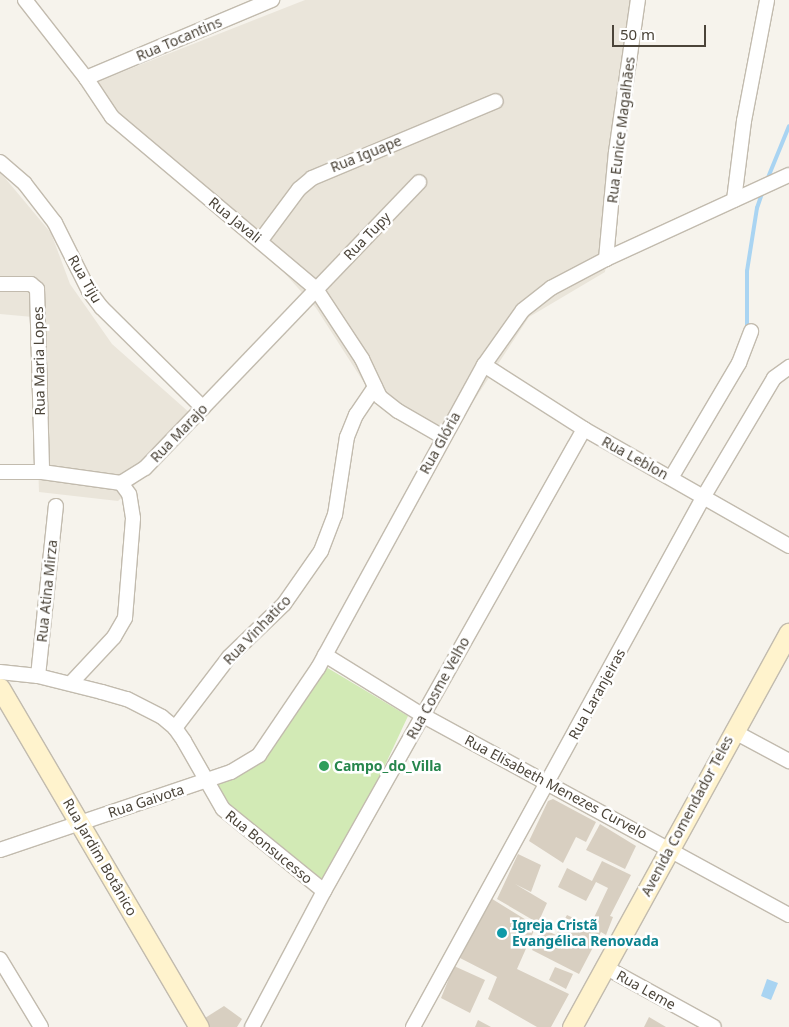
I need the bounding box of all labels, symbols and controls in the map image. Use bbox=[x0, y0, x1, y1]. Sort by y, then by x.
street label: Rua Tocantins bbox=[134, 13, 224, 65]
scale bar bbox=[614, 15, 708, 47]
text: 50 m bbox=[620, 24, 655, 44]
street label: Rua Eunice Magalhães bbox=[604, 56, 638, 204]
street label: Rua Iguape bbox=[328, 132, 404, 176]
street label: Rua Javali bbox=[205, 194, 265, 246]
street label: Rua Tupy bbox=[340, 209, 394, 263]
street label: Rua Tiju bbox=[65, 252, 105, 306]
street label: Rua Maria Lopes bbox=[30, 306, 48, 416]
street label: Rua Marajo bbox=[147, 400, 211, 466]
street label: Rua Glória bbox=[416, 409, 464, 477]
street label: Rua Leblon bbox=[599, 433, 671, 483]
street label: Rua Atina Mirza bbox=[33, 539, 61, 643]
street label: Rua Vinhatico bbox=[220, 592, 294, 668]
street label: Rua Cosme Velho bbox=[403, 634, 473, 742]
street label: Rua Laranjeiras bbox=[565, 646, 629, 742]
street label: Rua Elisabeth Menezes Curvelo bbox=[462, 732, 650, 842]
street label: Avenida Comendador Teles bbox=[638, 733, 736, 899]
place label: Campo_do_Villa bbox=[334, 758, 442, 774]
marker: Campo_do_Villa bbox=[318, 760, 330, 772]
street label: Rua Gaivota bbox=[106, 781, 186, 821]
street label: Rua Jardim Botânico bbox=[59, 795, 141, 919]
street label: Rua Bonsucesso bbox=[222, 807, 316, 887]
place label: Igreja Cristã Evangélica Renovada bbox=[512, 917, 659, 950]
marker: Igreja Cristã Evangélica Renovada bbox=[496, 927, 508, 939]
street label: Rua Leme bbox=[613, 967, 679, 1013]

